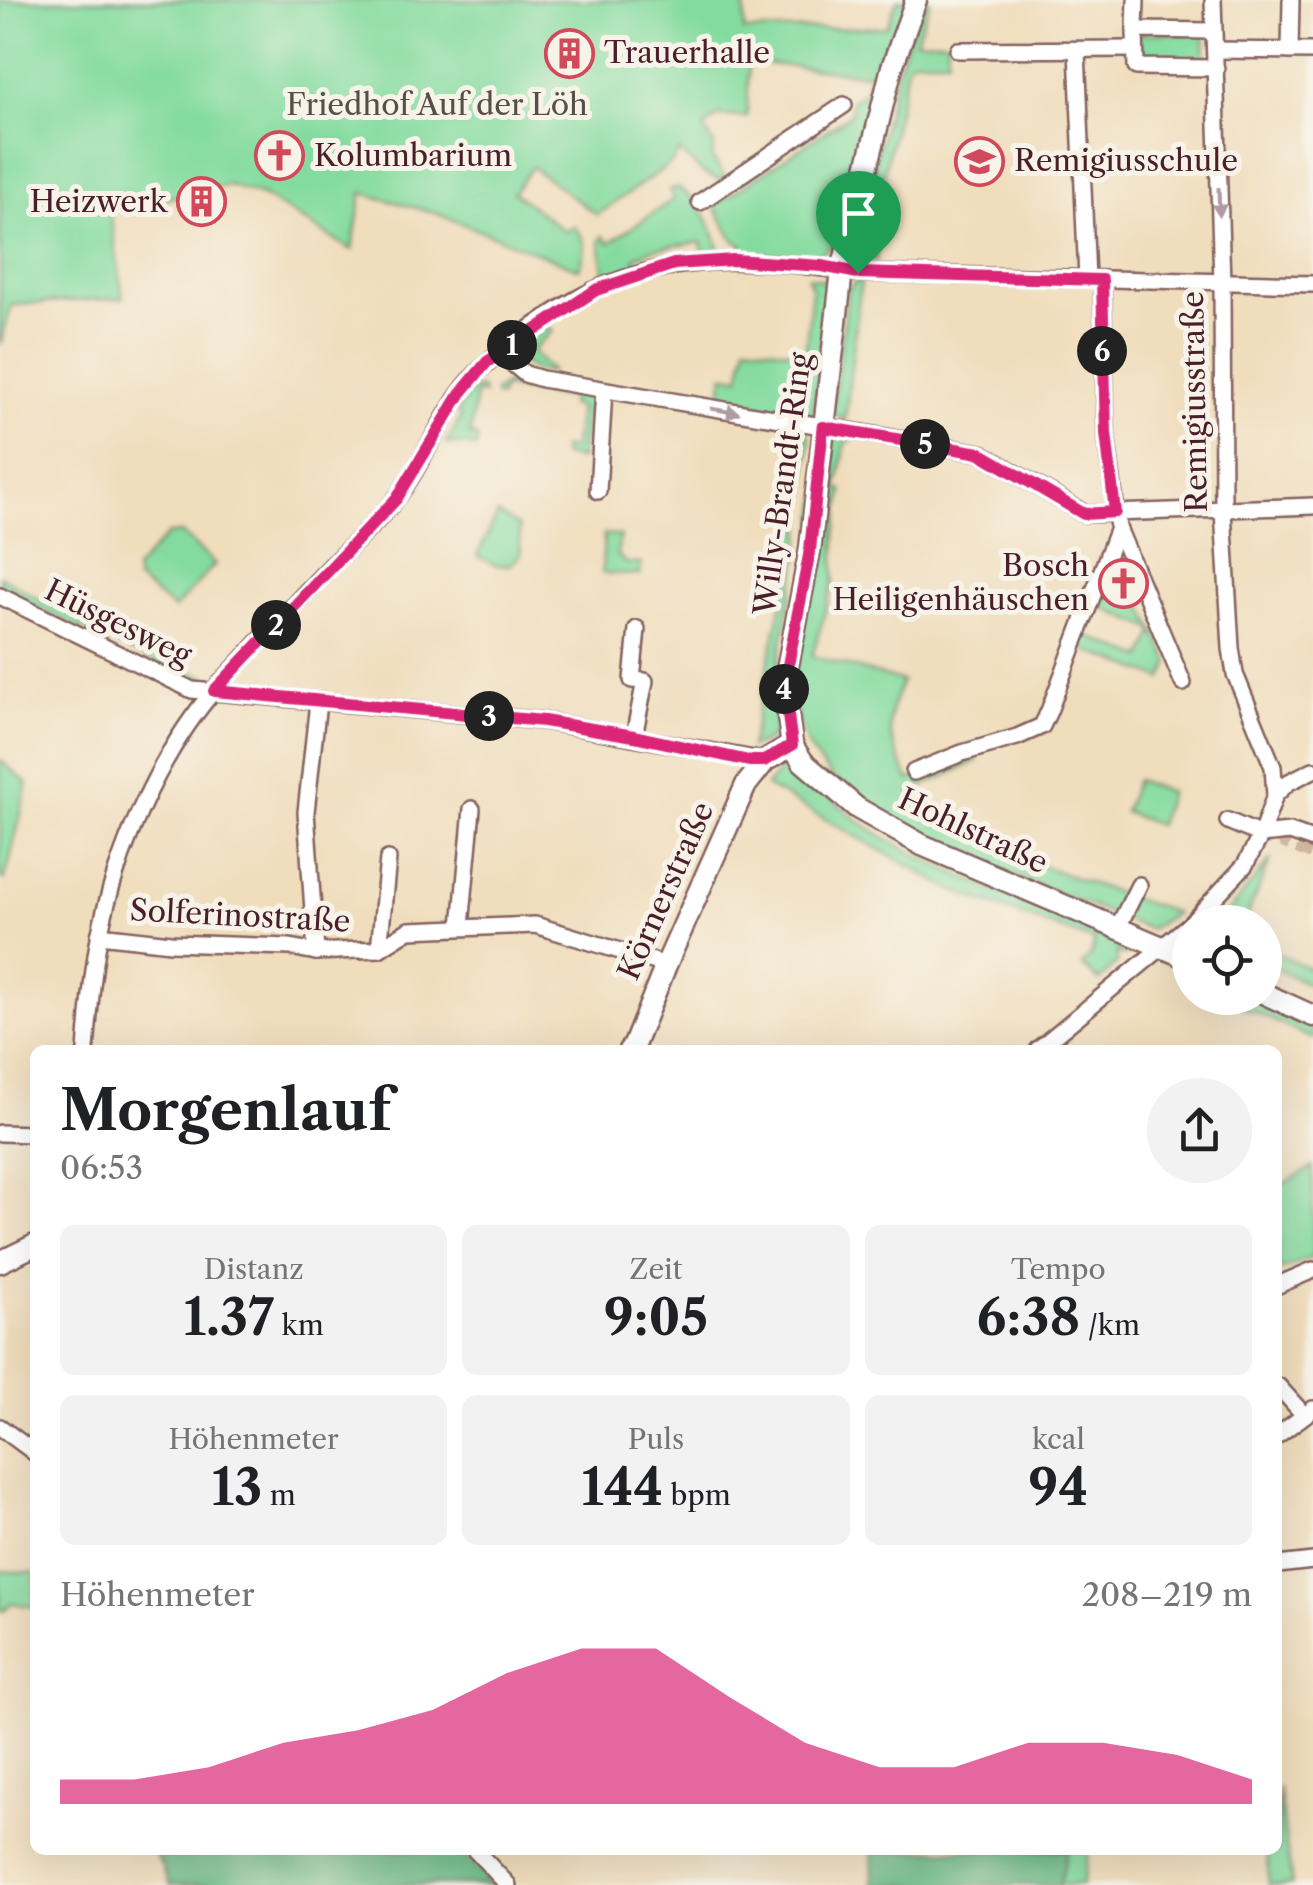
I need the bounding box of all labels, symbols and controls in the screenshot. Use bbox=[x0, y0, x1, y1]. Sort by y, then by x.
building icon: Trauerhalle bbox=[543, 27, 595, 79]
place label: Trauerhalle bbox=[604, 34, 770, 71]
park label: Friedhof Auf der Löh bbox=[286, 86, 588, 123]
church icon: Kolumbarium bbox=[253, 130, 305, 182]
school or university icon: Remigiusschule bbox=[953, 135, 1005, 187]
place label: Kolumbarium bbox=[314, 137, 512, 174]
place label: Remigiusschule bbox=[1014, 142, 1238, 179]
pin bbox=[816, 171, 901, 274]
building icon: Heizwerk bbox=[176, 176, 228, 228]
place label: Heizwerk bbox=[30, 183, 169, 220]
icon: arrive bbox=[831, 186, 886, 241]
one-way arrow bbox=[1212, 187, 1228, 219]
street label: Remigiusstraße bbox=[1174, 291, 1215, 513]
pin: 1 bbox=[487, 320, 537, 370]
pin: 6 bbox=[1077, 326, 1127, 376]
text: 1 bbox=[506, 328, 518, 362]
text: 6 bbox=[1094, 334, 1110, 368]
street label: Willy-Brandt-Ring bbox=[746, 350, 819, 619]
one-way arrow bbox=[710, 404, 742, 419]
pin: 5 bbox=[900, 419, 950, 469]
text: 5 bbox=[917, 427, 933, 461]
place label: Bosch Heiligenhäuschen bbox=[832, 547, 1089, 618]
church icon: Bosch Heiligenhäuschen bbox=[1098, 557, 1150, 609]
street label: Hüsgesweg bbox=[39, 571, 198, 674]
pin: 2 bbox=[251, 600, 301, 650]
text: 2 bbox=[268, 608, 284, 642]
pin: 4 bbox=[759, 664, 809, 714]
text: 4 bbox=[776, 672, 792, 706]
pin: 3 bbox=[464, 691, 514, 741]
text: 3 bbox=[481, 699, 497, 733]
street label: Hohlstraße bbox=[893, 780, 1054, 881]
street label: Körnerstraße bbox=[610, 796, 721, 986]
street label: Solferinostraße bbox=[129, 891, 351, 940]
map controls bbox=[1172, 905, 1282, 1015]
button: locate bbox=[1172, 905, 1282, 1015]
text: Morgenlauf bbox=[60, 1077, 391, 1144]
button: share bbox=[1147, 1078, 1252, 1183]
text: 06:53 bbox=[60, 1148, 143, 1187]
text: Distanz bbox=[204, 1252, 304, 1286]
text: Zeit bbox=[629, 1252, 683, 1286]
text: Tempo bbox=[1011, 1252, 1106, 1286]
text: 1.37 bbox=[183, 1286, 274, 1348]
text: 9:05 bbox=[604, 1286, 708, 1348]
text: 6:38 bbox=[977, 1286, 1080, 1348]
text: km bbox=[274, 1308, 324, 1342]
text: /km bbox=[1080, 1308, 1140, 1342]
text: Höhenmeter bbox=[168, 1422, 339, 1456]
text: Puls bbox=[628, 1422, 684, 1456]
text: kcal bbox=[1032, 1422, 1085, 1456]
text: 13 bbox=[212, 1456, 262, 1518]
text: 144 bbox=[581, 1456, 663, 1518]
text: 94 bbox=[1029, 1456, 1088, 1518]
text: m bbox=[262, 1478, 296, 1512]
text: bpm bbox=[663, 1478, 731, 1512]
text: Höhenmeter bbox=[60, 1575, 255, 1614]
text: 208–219 m bbox=[1082, 1575, 1252, 1614]

